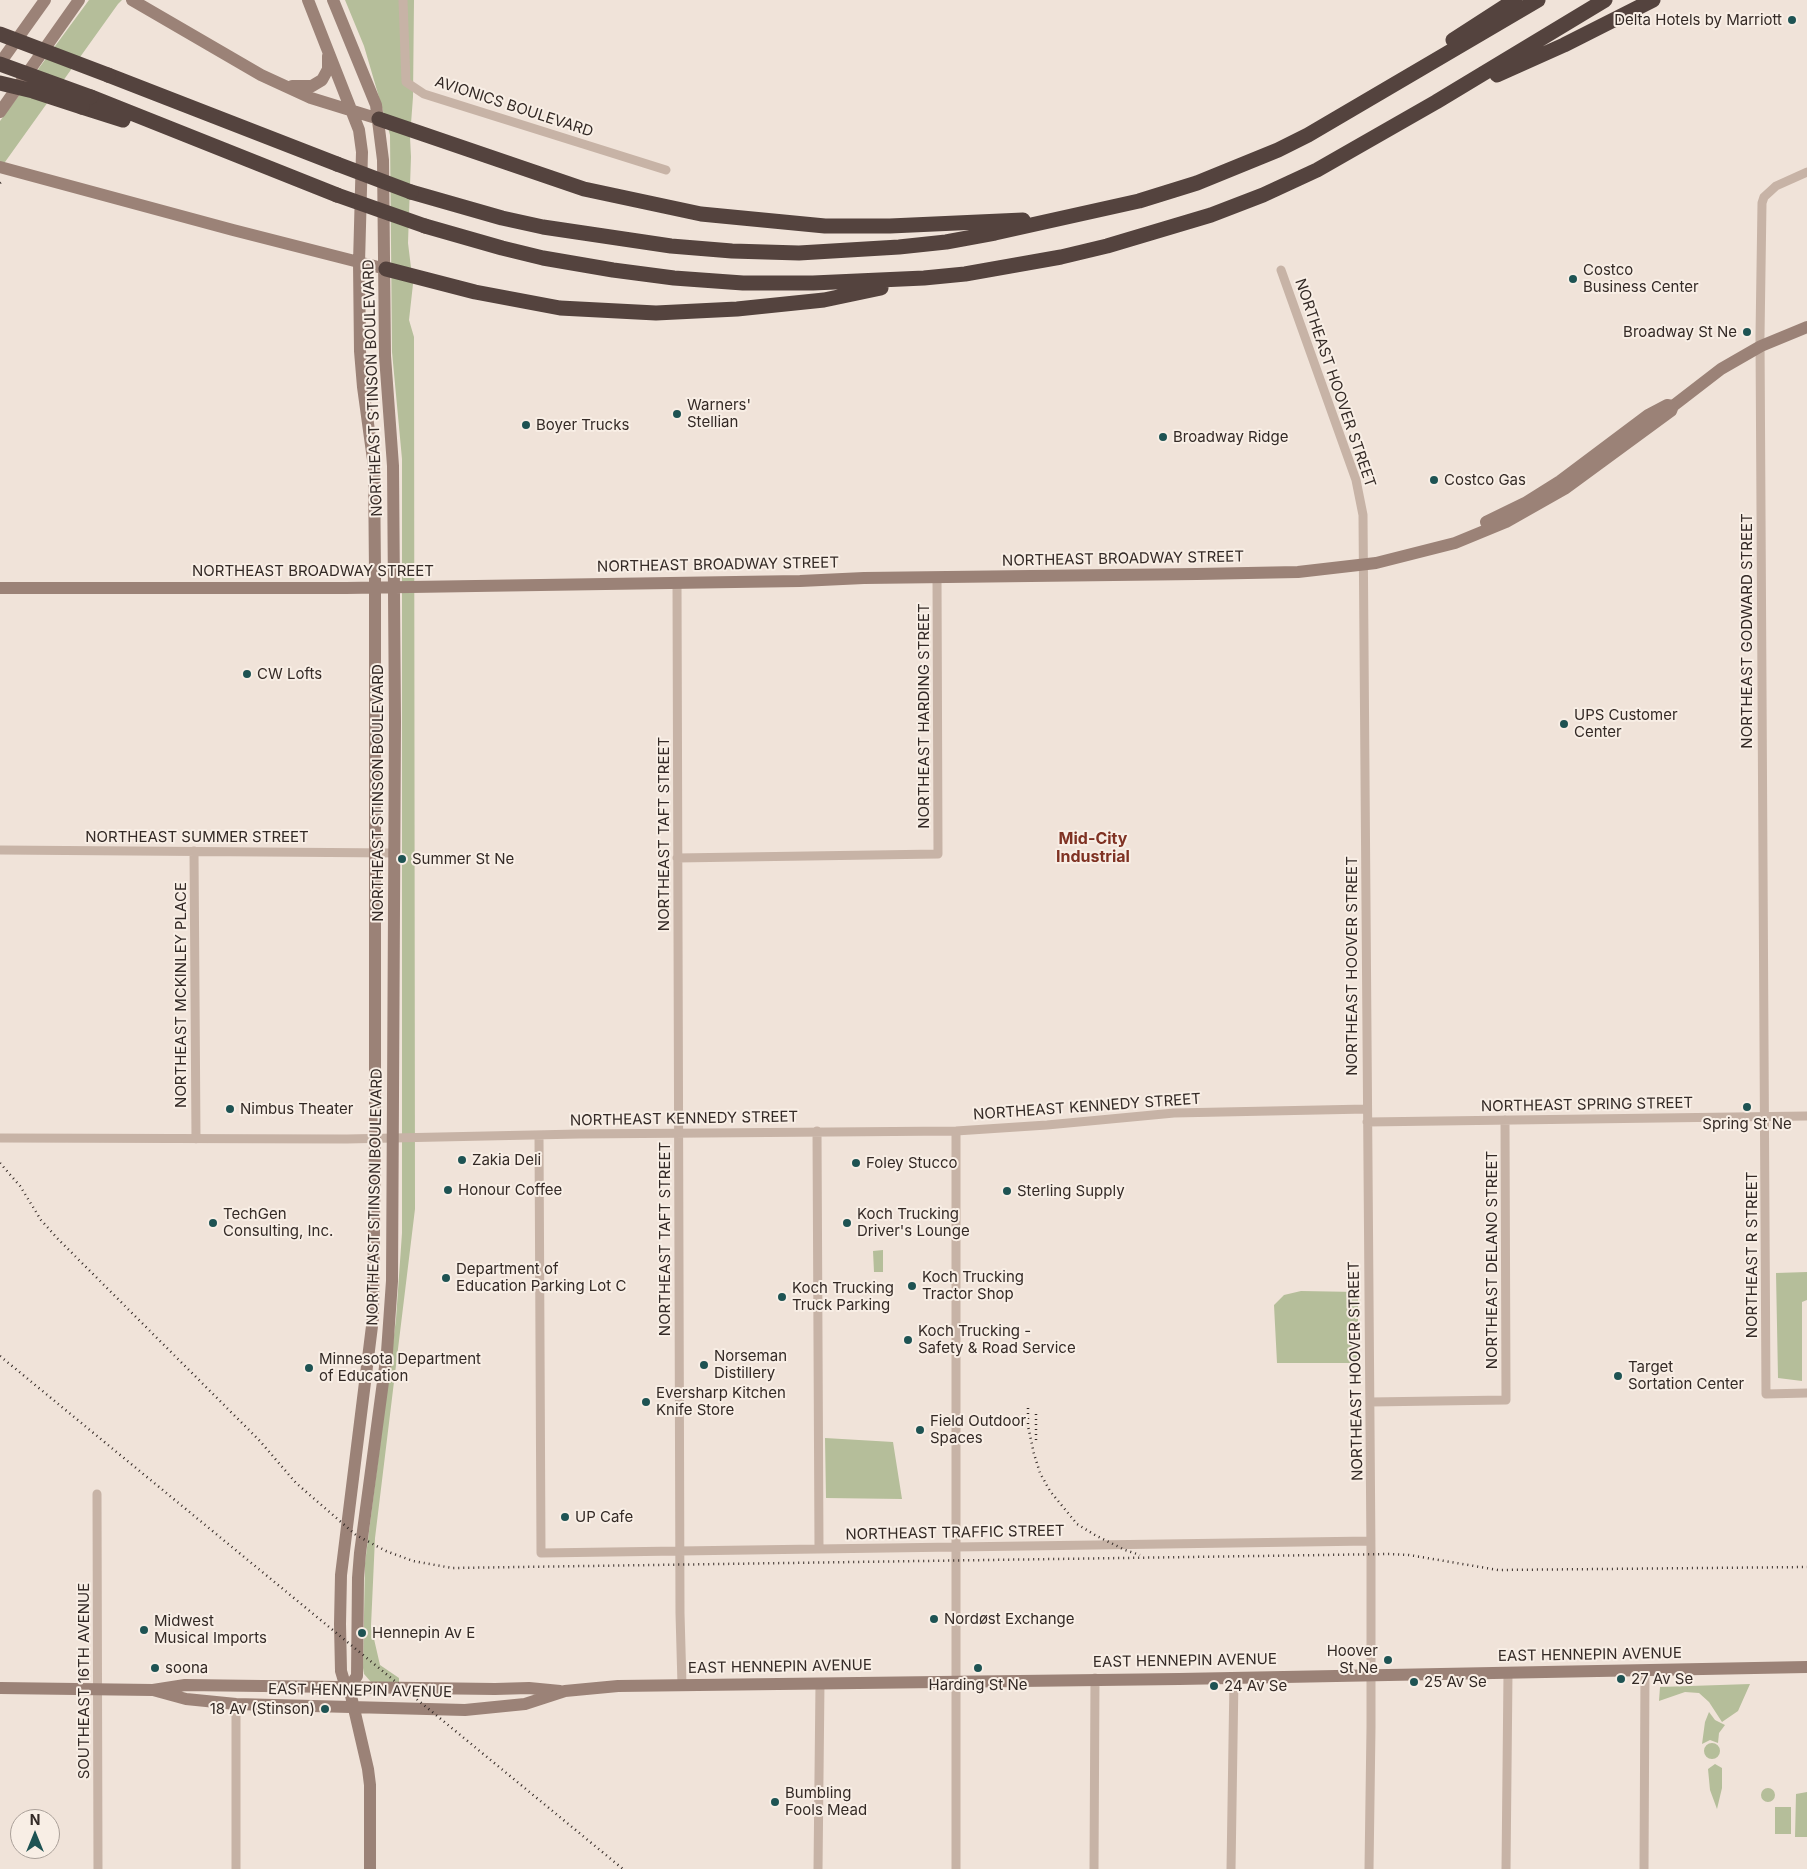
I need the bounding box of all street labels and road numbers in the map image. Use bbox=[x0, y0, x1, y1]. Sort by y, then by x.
street label: AVIONICS BOULEVARD bbox=[433, 73, 595, 141]
street label: NORTHEAST STINSON BOULEVARD bbox=[360, 259, 386, 517]
street label: NORTHEAST HOOVER STREET bbox=[1291, 276, 1379, 490]
street label: NORTHEAST GODWARD STREET bbox=[1738, 513, 1756, 749]
street label: NORTHEAST BROADWAY STREET bbox=[1002, 548, 1244, 570]
street label: NORTHEAST BROADWAY STREET bbox=[597, 554, 839, 576]
street label: NORTHEAST BROADWAY STREET bbox=[192, 562, 434, 580]
street label: NORTHEAST HARDING STREET bbox=[915, 603, 933, 829]
street label: NORTHEAST STINSON BOULEVARD bbox=[369, 664, 387, 922]
street label: NORTHEAST TAFT STREET bbox=[655, 737, 673, 931]
street label: NORTHEAST SUMMER STREET bbox=[85, 828, 309, 846]
street label: NORTHEAST HOOVER STREET bbox=[1343, 856, 1361, 1076]
street label: NORTHEAST MCKINLEY PLACE bbox=[172, 882, 190, 1108]
street label: NORTHEAST STINSON BOULEVARD bbox=[364, 1068, 386, 1326]
street label: NORTHEAST KENNEDY STREET bbox=[973, 1090, 1201, 1124]
street label: NORTHEAST SPRING STREET bbox=[1481, 1094, 1693, 1116]
street label: NORTHEAST KENNEDY STREET bbox=[570, 1108, 798, 1130]
street label: NORTHEAST TAFT STREET bbox=[656, 1142, 674, 1336]
street label: NORTHEAST DELANO STREET bbox=[1483, 1151, 1501, 1369]
street label: NORTHEAST R STREET bbox=[1743, 1172, 1761, 1338]
street label: NORTHEAST HOOVER STREET bbox=[1345, 1261, 1367, 1481]
street label: NORTHEAST TRAFFIC STREET bbox=[845, 1522, 1065, 1544]
street label: SOUTHEAST 16TH AVENUE bbox=[75, 1583, 93, 1779]
street label: EAST HENNEPIN AVENUE bbox=[1498, 1644, 1682, 1666]
street label: EAST HENNEPIN AVENUE bbox=[1093, 1650, 1277, 1672]
street label: EAST HENNEPIN AVENUE bbox=[688, 1656, 872, 1678]
street label: EAST HENNEPIN AVENUE bbox=[268, 1680, 452, 1702]

